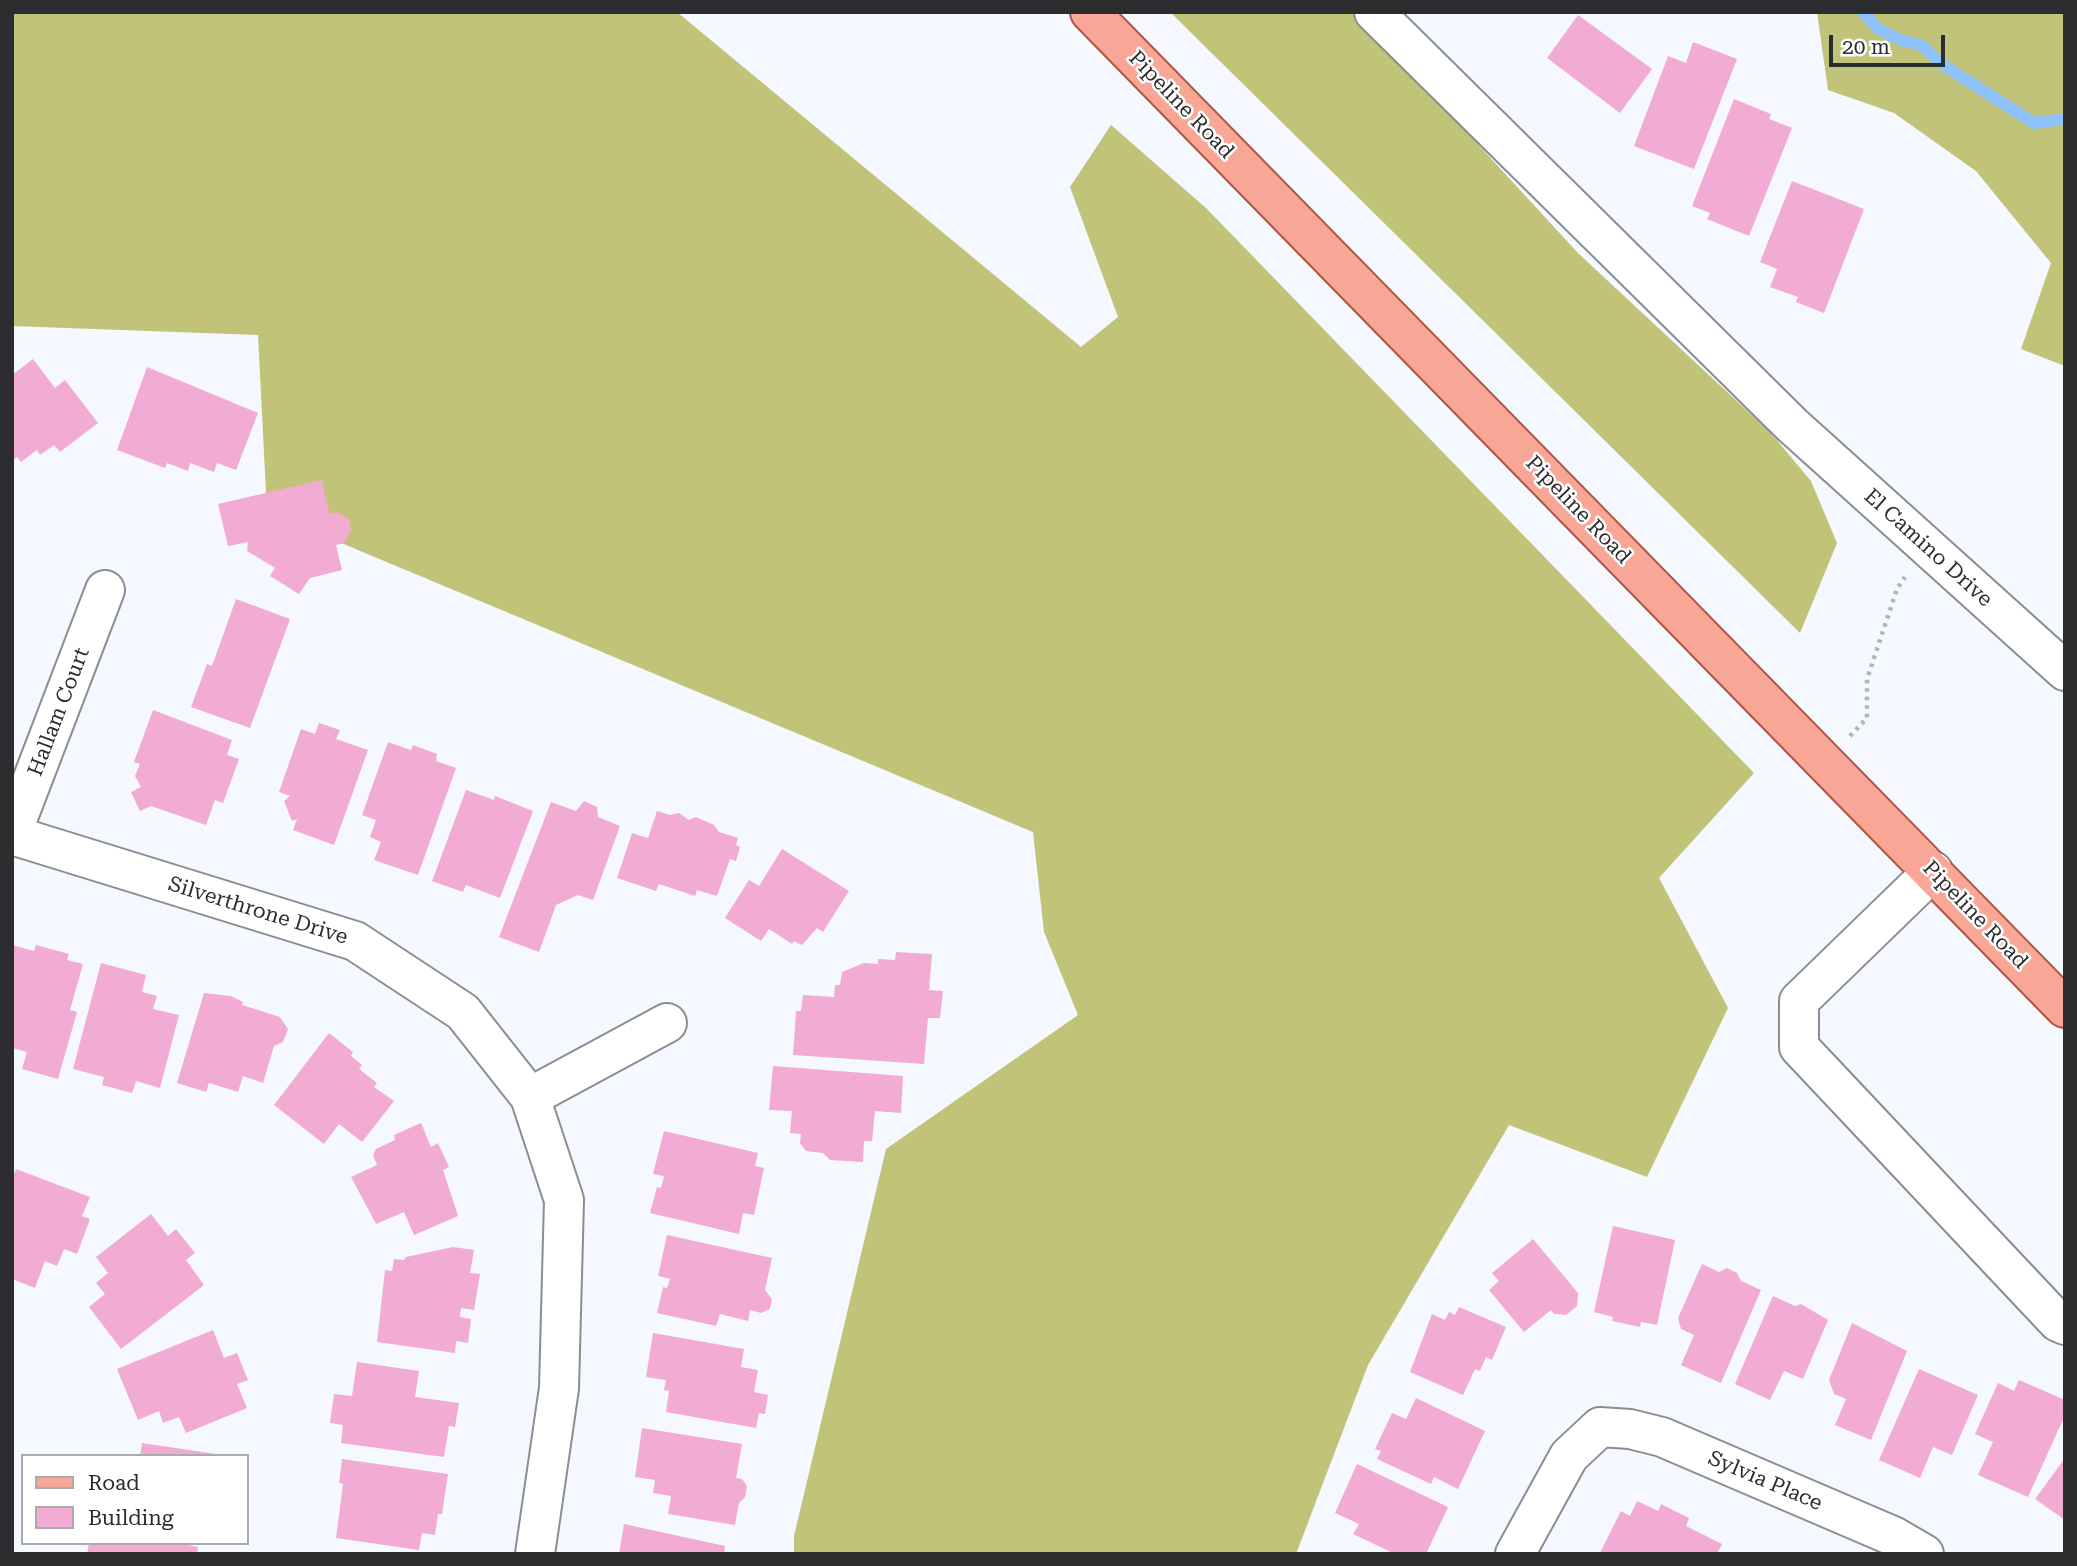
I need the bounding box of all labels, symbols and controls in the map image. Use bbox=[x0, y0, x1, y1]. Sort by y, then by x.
scale bar bbox=[1832, 21, 1948, 65]
text: 20 m bbox=[1842, 35, 1890, 59]
street label: Pipeline Road bbox=[1123, 46, 1239, 164]
street label: Pipeline Road bbox=[1520, 451, 1636, 569]
street label: El Camino Drive bbox=[1859, 484, 1997, 612]
street label: Hallam Court bbox=[23, 644, 95, 780]
street label: Pipeline Road bbox=[1917, 856, 2033, 974]
street label: Silverthrone Drive bbox=[165, 872, 351, 950]
street label: Sylvia Place bbox=[1704, 1446, 1826, 1516]
legend bbox=[21, 1454, 248, 1545]
text: Road bbox=[88, 1471, 140, 1495]
text: Building bbox=[88, 1506, 174, 1530]

